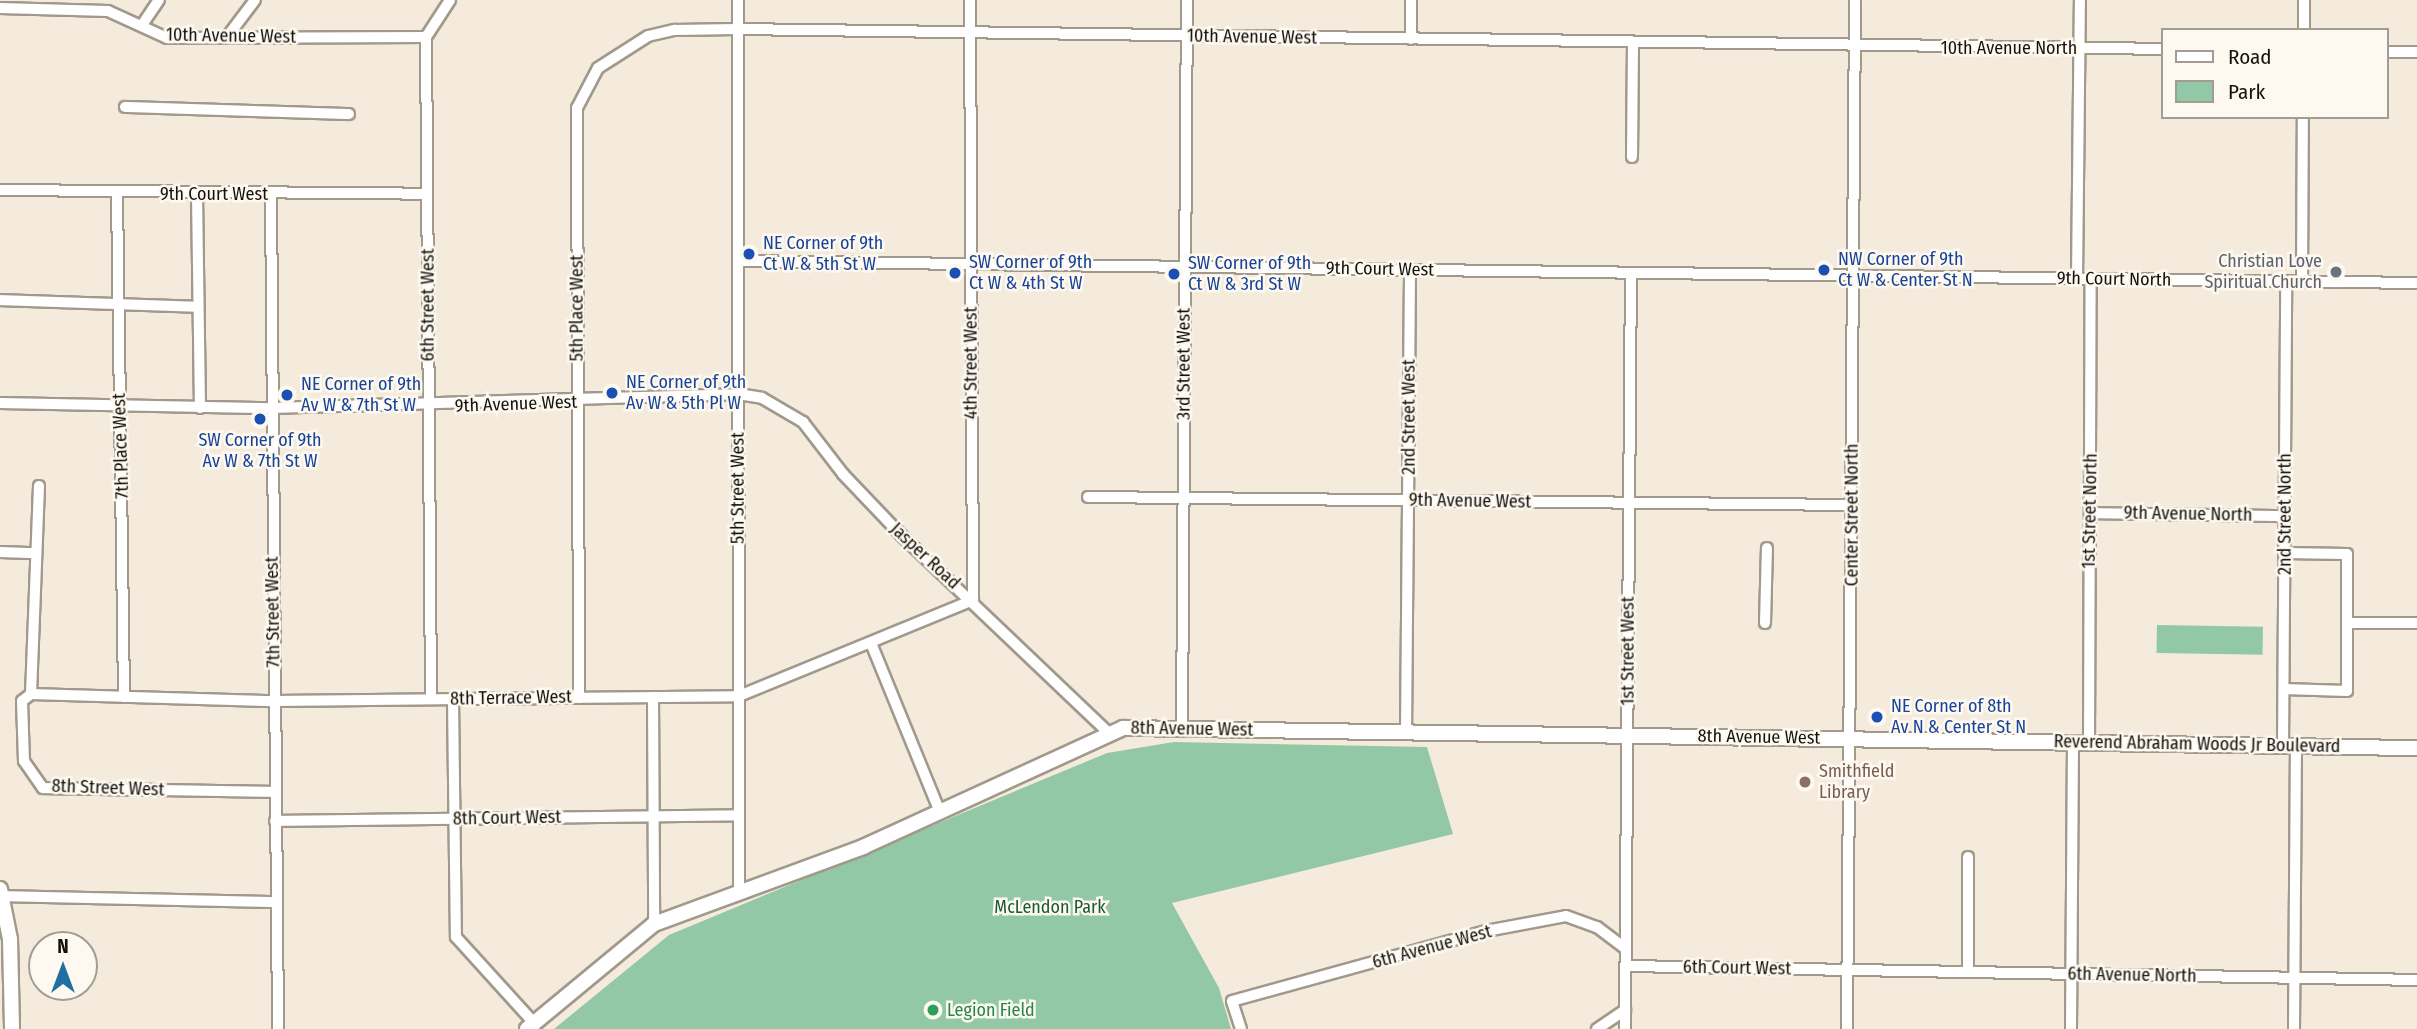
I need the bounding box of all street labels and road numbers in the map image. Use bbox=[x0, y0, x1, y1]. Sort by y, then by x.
street label: 10th Avenue West bbox=[166, 24, 296, 48]
street label: 10th Avenue West bbox=[1187, 25, 1317, 49]
street label: 10th Avenue North bbox=[1941, 37, 2077, 59]
street label: 9th Court West bbox=[160, 183, 268, 205]
street label: 6th Street West bbox=[417, 249, 439, 361]
street label: 5th Place West bbox=[566, 255, 588, 361]
street label: 9th Court West bbox=[1326, 257, 1434, 281]
street label: 9th Court North bbox=[2057, 267, 2171, 291]
street label: 4th Street West bbox=[960, 307, 982, 419]
street label: 3rd Street West bbox=[1173, 308, 1195, 420]
street label: 2nd Street West bbox=[1398, 359, 1420, 475]
street label: 9th Avenue West bbox=[454, 391, 578, 417]
street label: 7th Place West bbox=[108, 393, 134, 499]
street label: 5th Street West bbox=[727, 432, 749, 544]
street label: Center Street North bbox=[1841, 444, 1863, 586]
street label: 1st Street North bbox=[2078, 453, 2102, 569]
street label: 2nd Street North bbox=[2274, 453, 2296, 575]
street label: 9th Avenue West bbox=[1409, 489, 1531, 513]
street label: 9th Avenue North bbox=[2123, 502, 2253, 526]
street label: Jasper Road bbox=[886, 518, 964, 594]
street label: 7th Street West bbox=[261, 556, 285, 668]
street label: 1st Street West bbox=[1617, 596, 1639, 706]
street label: 8th Terrace West bbox=[450, 686, 572, 710]
street label: 8th Avenue West bbox=[1130, 717, 1254, 741]
street label: 8th Avenue West bbox=[1697, 725, 1821, 749]
street label: Reverend Abraham Woods Jr Boulevard bbox=[2054, 731, 2340, 757]
street label: 8th Street West bbox=[51, 775, 165, 801]
street label: 8th Court West bbox=[453, 806, 561, 830]
street label: 6th Avenue West bbox=[1370, 921, 1494, 973]
street label: 6th Court West bbox=[1683, 956, 1791, 980]
street label: 6th Avenue North bbox=[2067, 963, 2197, 987]

